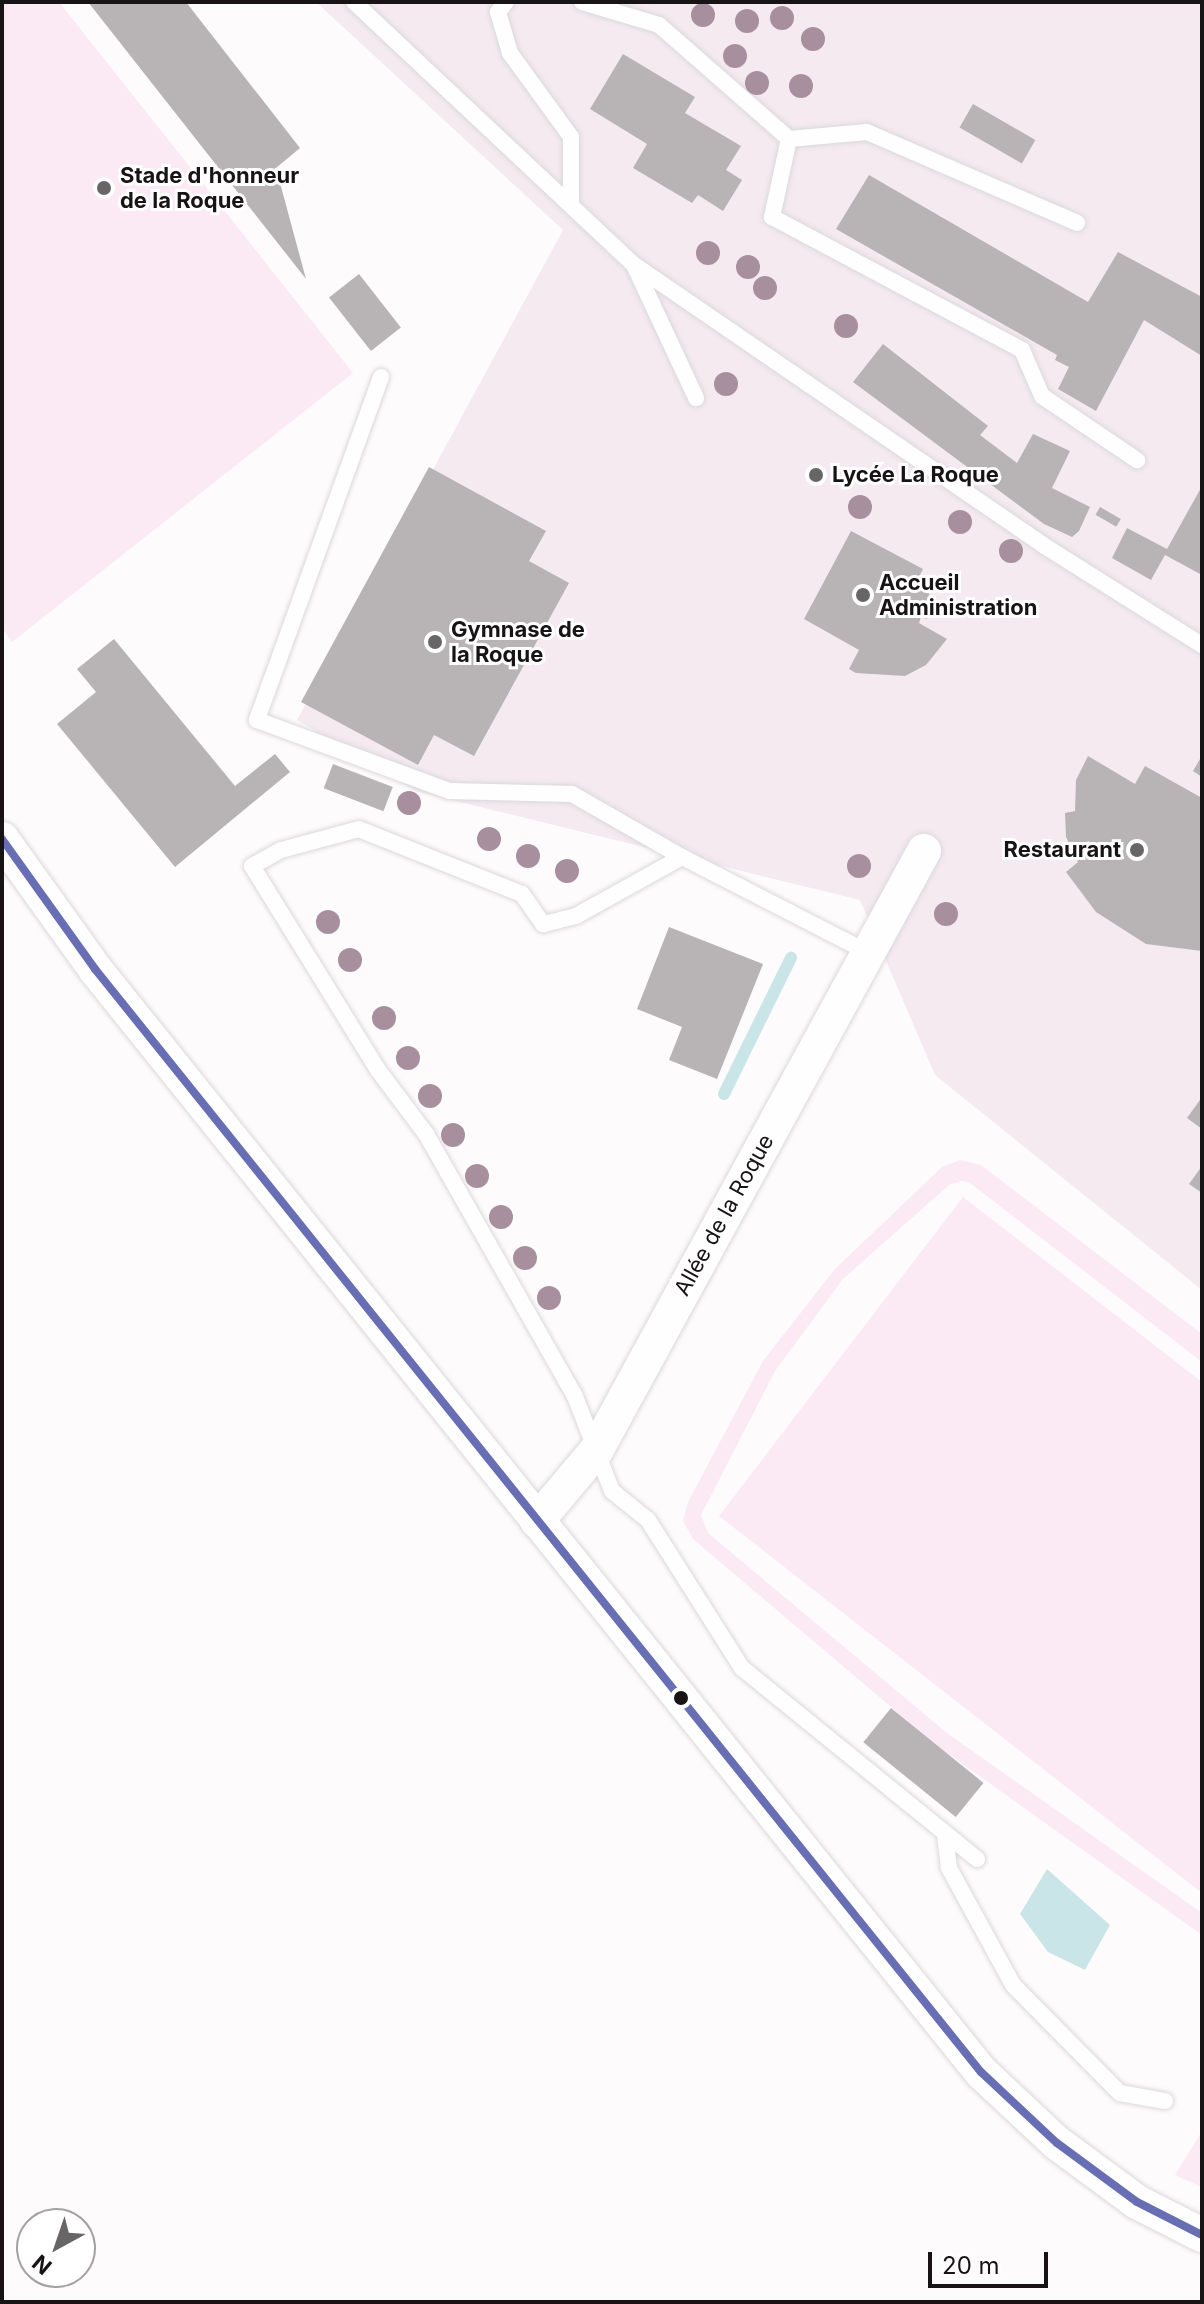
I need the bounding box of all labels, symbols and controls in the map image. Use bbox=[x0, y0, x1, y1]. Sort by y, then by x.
place label: Stade d'honneur de la Roque bbox=[120, 162, 299, 214]
marker: Stade d'honneur de la Roque bbox=[95, 179, 113, 197]
place label: Lycée La Roque bbox=[832, 462, 999, 488]
marker: Lycée La Roque bbox=[807, 466, 825, 484]
place label: Accueil Administration bbox=[879, 569, 1038, 620]
marker: Accueil Administration bbox=[854, 586, 872, 604]
place label: Gymnase de la Roque bbox=[451, 616, 585, 668]
marker: Gymnase de la Roque bbox=[426, 633, 444, 651]
place label: Restaurant bbox=[1004, 837, 1121, 863]
marker: Restaurant bbox=[1128, 841, 1146, 859]
street label: Allée de la Roque bbox=[669, 1130, 779, 1300]
unlabelled marker bbox=[673, 1690, 689, 1706]
north arrow bbox=[16, 2208, 96, 2288]
scale bar bbox=[932, 2236, 1052, 2286]
text: N bbox=[27, 2250, 57, 2280]
text: 20 m bbox=[942, 2251, 1000, 2280]

